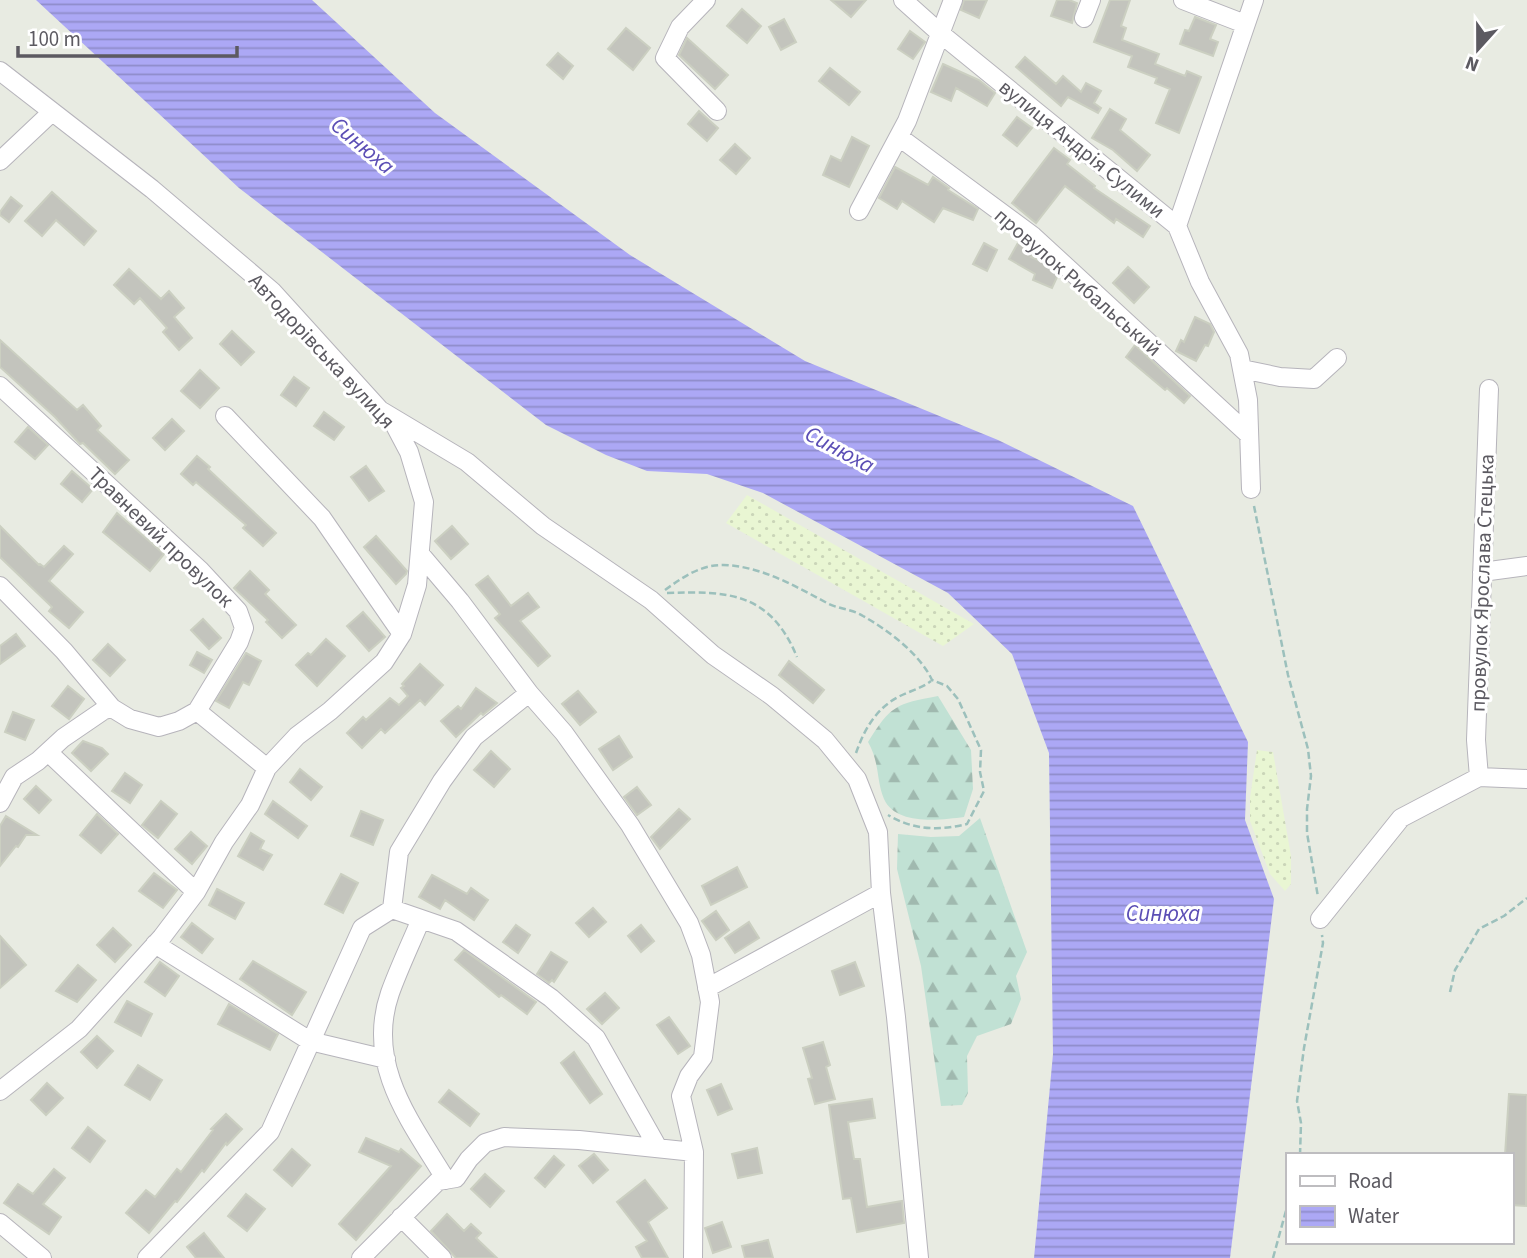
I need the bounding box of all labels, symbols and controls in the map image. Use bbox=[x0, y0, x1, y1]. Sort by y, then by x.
scale bar bbox=[18, 14, 236, 58]
north arrow bbox=[1443, 14, 1513, 84]
text: 100 m bbox=[28, 24, 81, 54]
text: N bbox=[1462, 49, 1483, 78]
street label: вулиця Андрія Сулими bbox=[993, 73, 1171, 225]
water label: Синюха bbox=[324, 109, 402, 182]
street label: провулок Рибальський bbox=[988, 201, 1168, 363]
street label: Автодорівська вулиця bbox=[242, 267, 402, 435]
water label: Синюха bbox=[799, 417, 880, 482]
street label: провулок Ярослава Стецька bbox=[1463, 453, 1501, 713]
street label: Травневий провулок bbox=[82, 460, 241, 615]
water label: Синюха bbox=[1126, 897, 1200, 930]
legend bbox=[1286, 1153, 1513, 1244]
text: Road bbox=[1348, 1166, 1393, 1196]
text: Water bbox=[1348, 1201, 1400, 1231]

